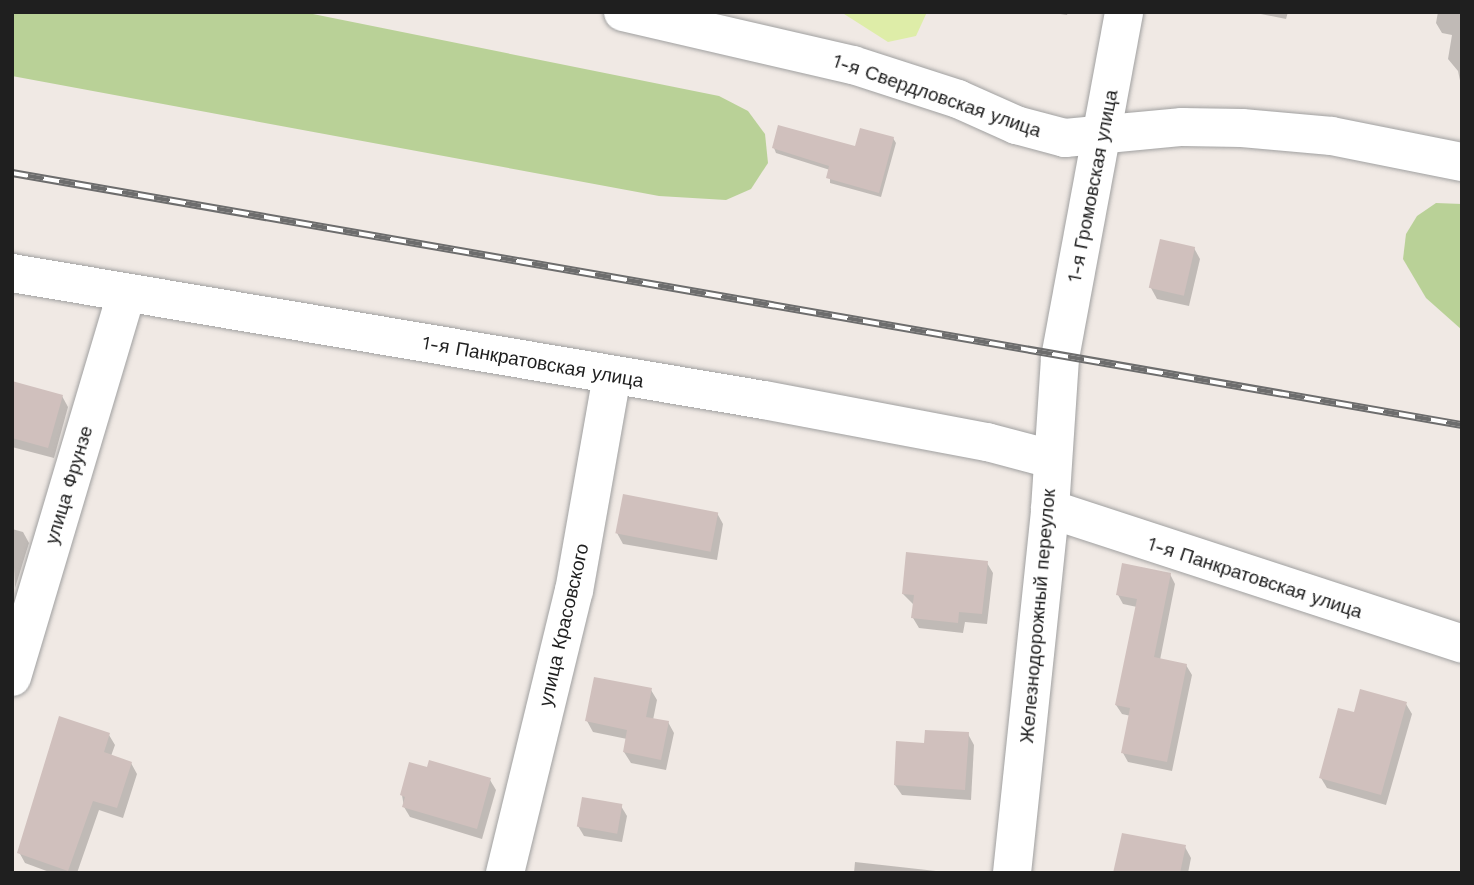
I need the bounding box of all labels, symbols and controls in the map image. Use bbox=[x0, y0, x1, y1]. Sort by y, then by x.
street label: 1-я Свердловская улица bbox=[830, 50, 1044, 142]
street label: 1-я Громовская улица bbox=[1063, 88, 1123, 284]
street label: 1-я Панкратовская улица bbox=[421, 331, 645, 393]
street label: улица Фрунзе bbox=[40, 423, 98, 547]
street label: Железнодорожный переулок bbox=[1016, 488, 1060, 744]
street label: 1-я Панкратовская улица bbox=[1145, 532, 1365, 624]
street label: улица Красовского bbox=[534, 541, 594, 709]

